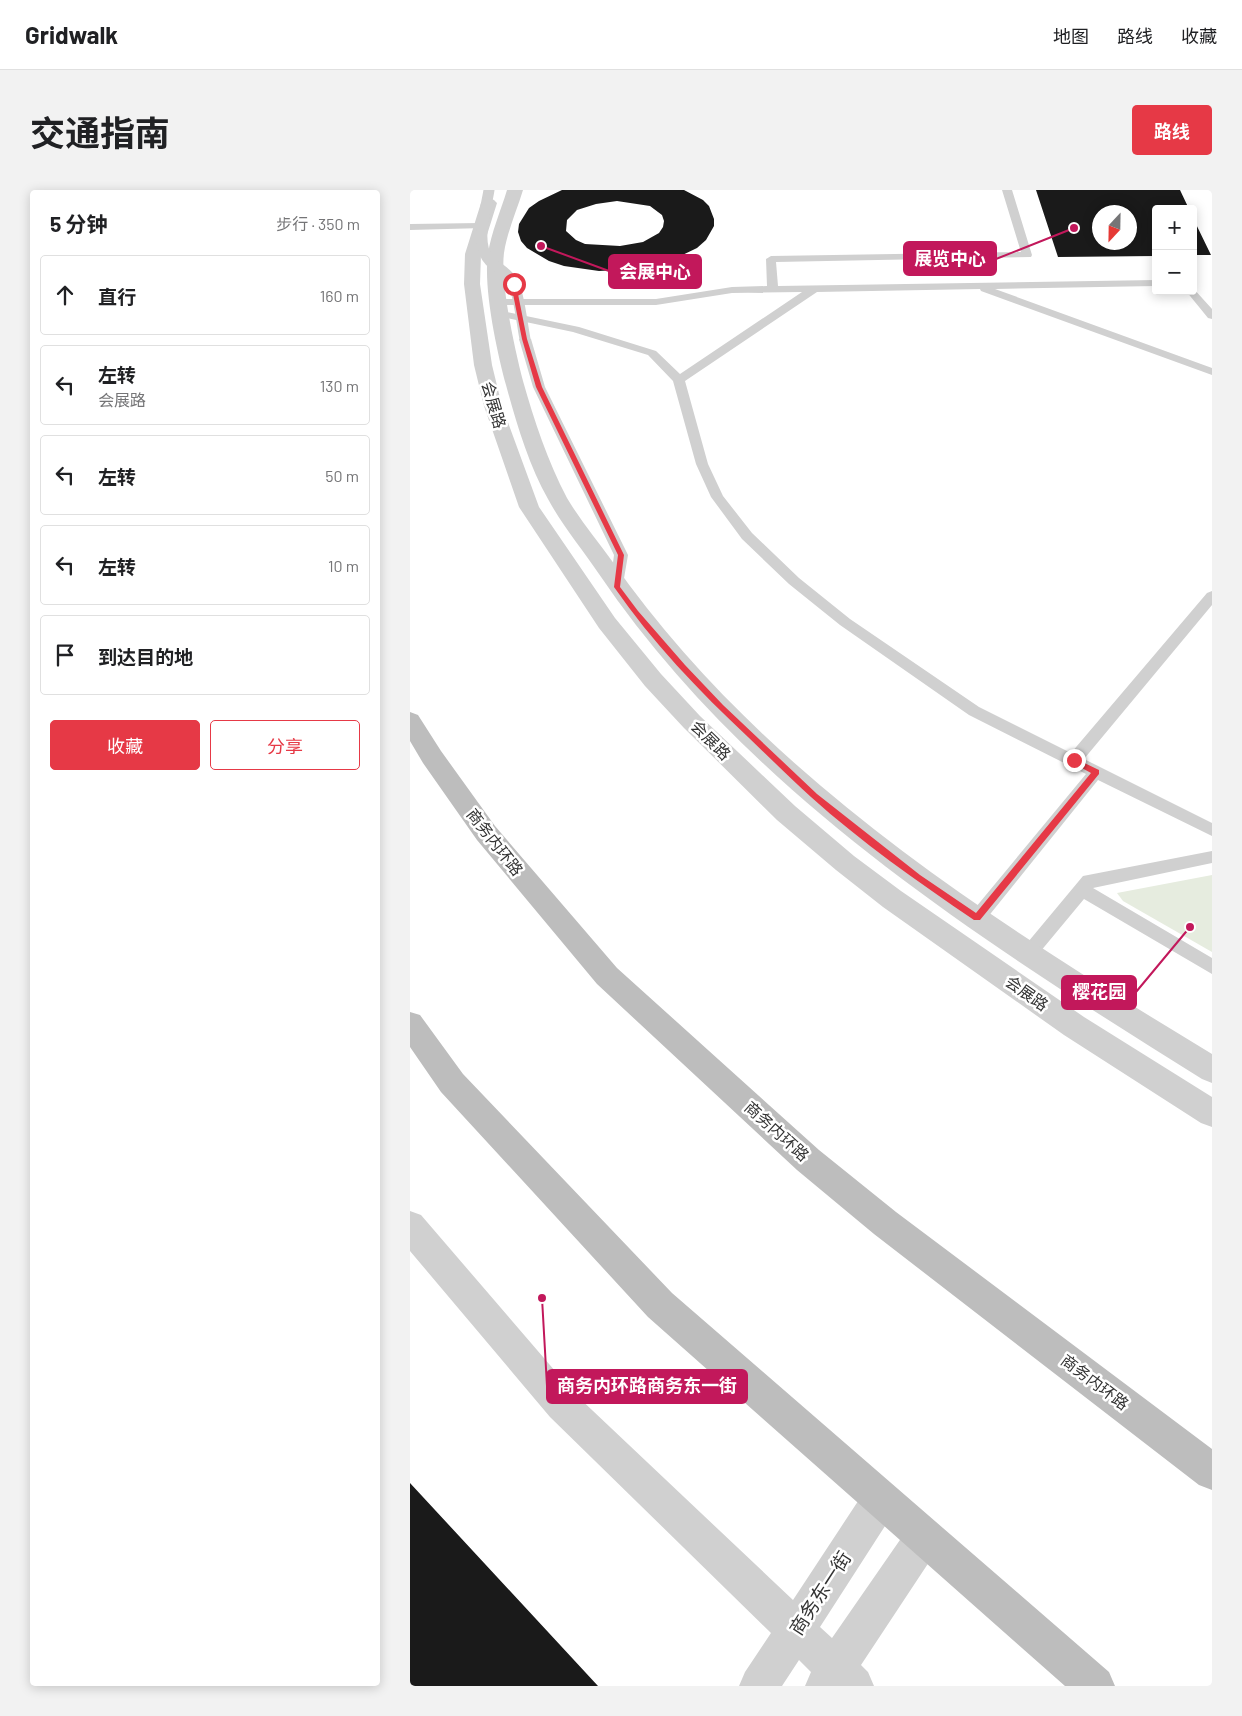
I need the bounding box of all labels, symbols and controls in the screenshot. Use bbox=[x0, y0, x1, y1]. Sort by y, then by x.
text: Gridwalk bbox=[25, 20, 118, 49]
text: 地图 bbox=[1053, 25, 1089, 47]
text: 路线 bbox=[1117, 25, 1153, 47]
text: 收藏 bbox=[1181, 25, 1217, 47]
button: 路线 bbox=[1132, 105, 1212, 155]
text: 交通指南 bbox=[30, 111, 170, 153]
north arrow bbox=[1092, 205, 1137, 250]
map controls bbox=[1152, 205, 1197, 295]
button: + bbox=[1152, 205, 1197, 250]
text: 5 分钟 bbox=[50, 211, 108, 236]
text: 步行 · 350 m bbox=[276, 214, 360, 233]
callout: 展览中心 bbox=[904, 242, 996, 275]
text: 展览中心 bbox=[914, 247, 986, 269]
button: − bbox=[1152, 250, 1197, 295]
callout: 会展中心 bbox=[609, 255, 701, 288]
text: 会展中心 bbox=[619, 260, 691, 282]
route start bbox=[503, 273, 526, 296]
icon: ahead bbox=[51, 281, 79, 309]
text: 直行 bbox=[98, 285, 136, 308]
text: 160 m bbox=[320, 286, 359, 305]
text: 左转 bbox=[98, 363, 136, 386]
icon: left bbox=[51, 371, 79, 399]
text: 130 m bbox=[320, 376, 359, 395]
street label: 会展路 bbox=[479, 379, 510, 431]
text: 会展路 bbox=[98, 390, 146, 409]
icon: left bbox=[51, 461, 79, 489]
text: 左转 bbox=[98, 465, 136, 488]
text: 50 m bbox=[325, 466, 359, 485]
icon: left bbox=[51, 551, 79, 579]
text: 左转 bbox=[98, 555, 136, 578]
text: 10 m bbox=[328, 556, 359, 575]
icon: arrive bbox=[51, 641, 79, 669]
text: 到达目的地 bbox=[98, 645, 193, 668]
street label: 会展路 bbox=[688, 716, 735, 763]
button: 收藏 bbox=[50, 720, 200, 770]
button: 分享 bbox=[210, 720, 360, 770]
route end bbox=[1063, 749, 1086, 772]
street label: 商务内环路 bbox=[463, 804, 528, 879]
street label: 会展路 bbox=[1002, 971, 1052, 1014]
callout: 樱花园 bbox=[1062, 976, 1136, 1009]
text: 樱花园 bbox=[1072, 980, 1126, 1002]
street label: 商务内环路 bbox=[741, 1097, 813, 1164]
street label: 商务内环路 bbox=[1058, 1350, 1133, 1413]
callout: 商务内环路商务东一街 bbox=[547, 1370, 747, 1403]
text: 商务内环路商务东一街 bbox=[557, 1374, 737, 1396]
street label: 商务东一街 bbox=[784, 1547, 855, 1639]

